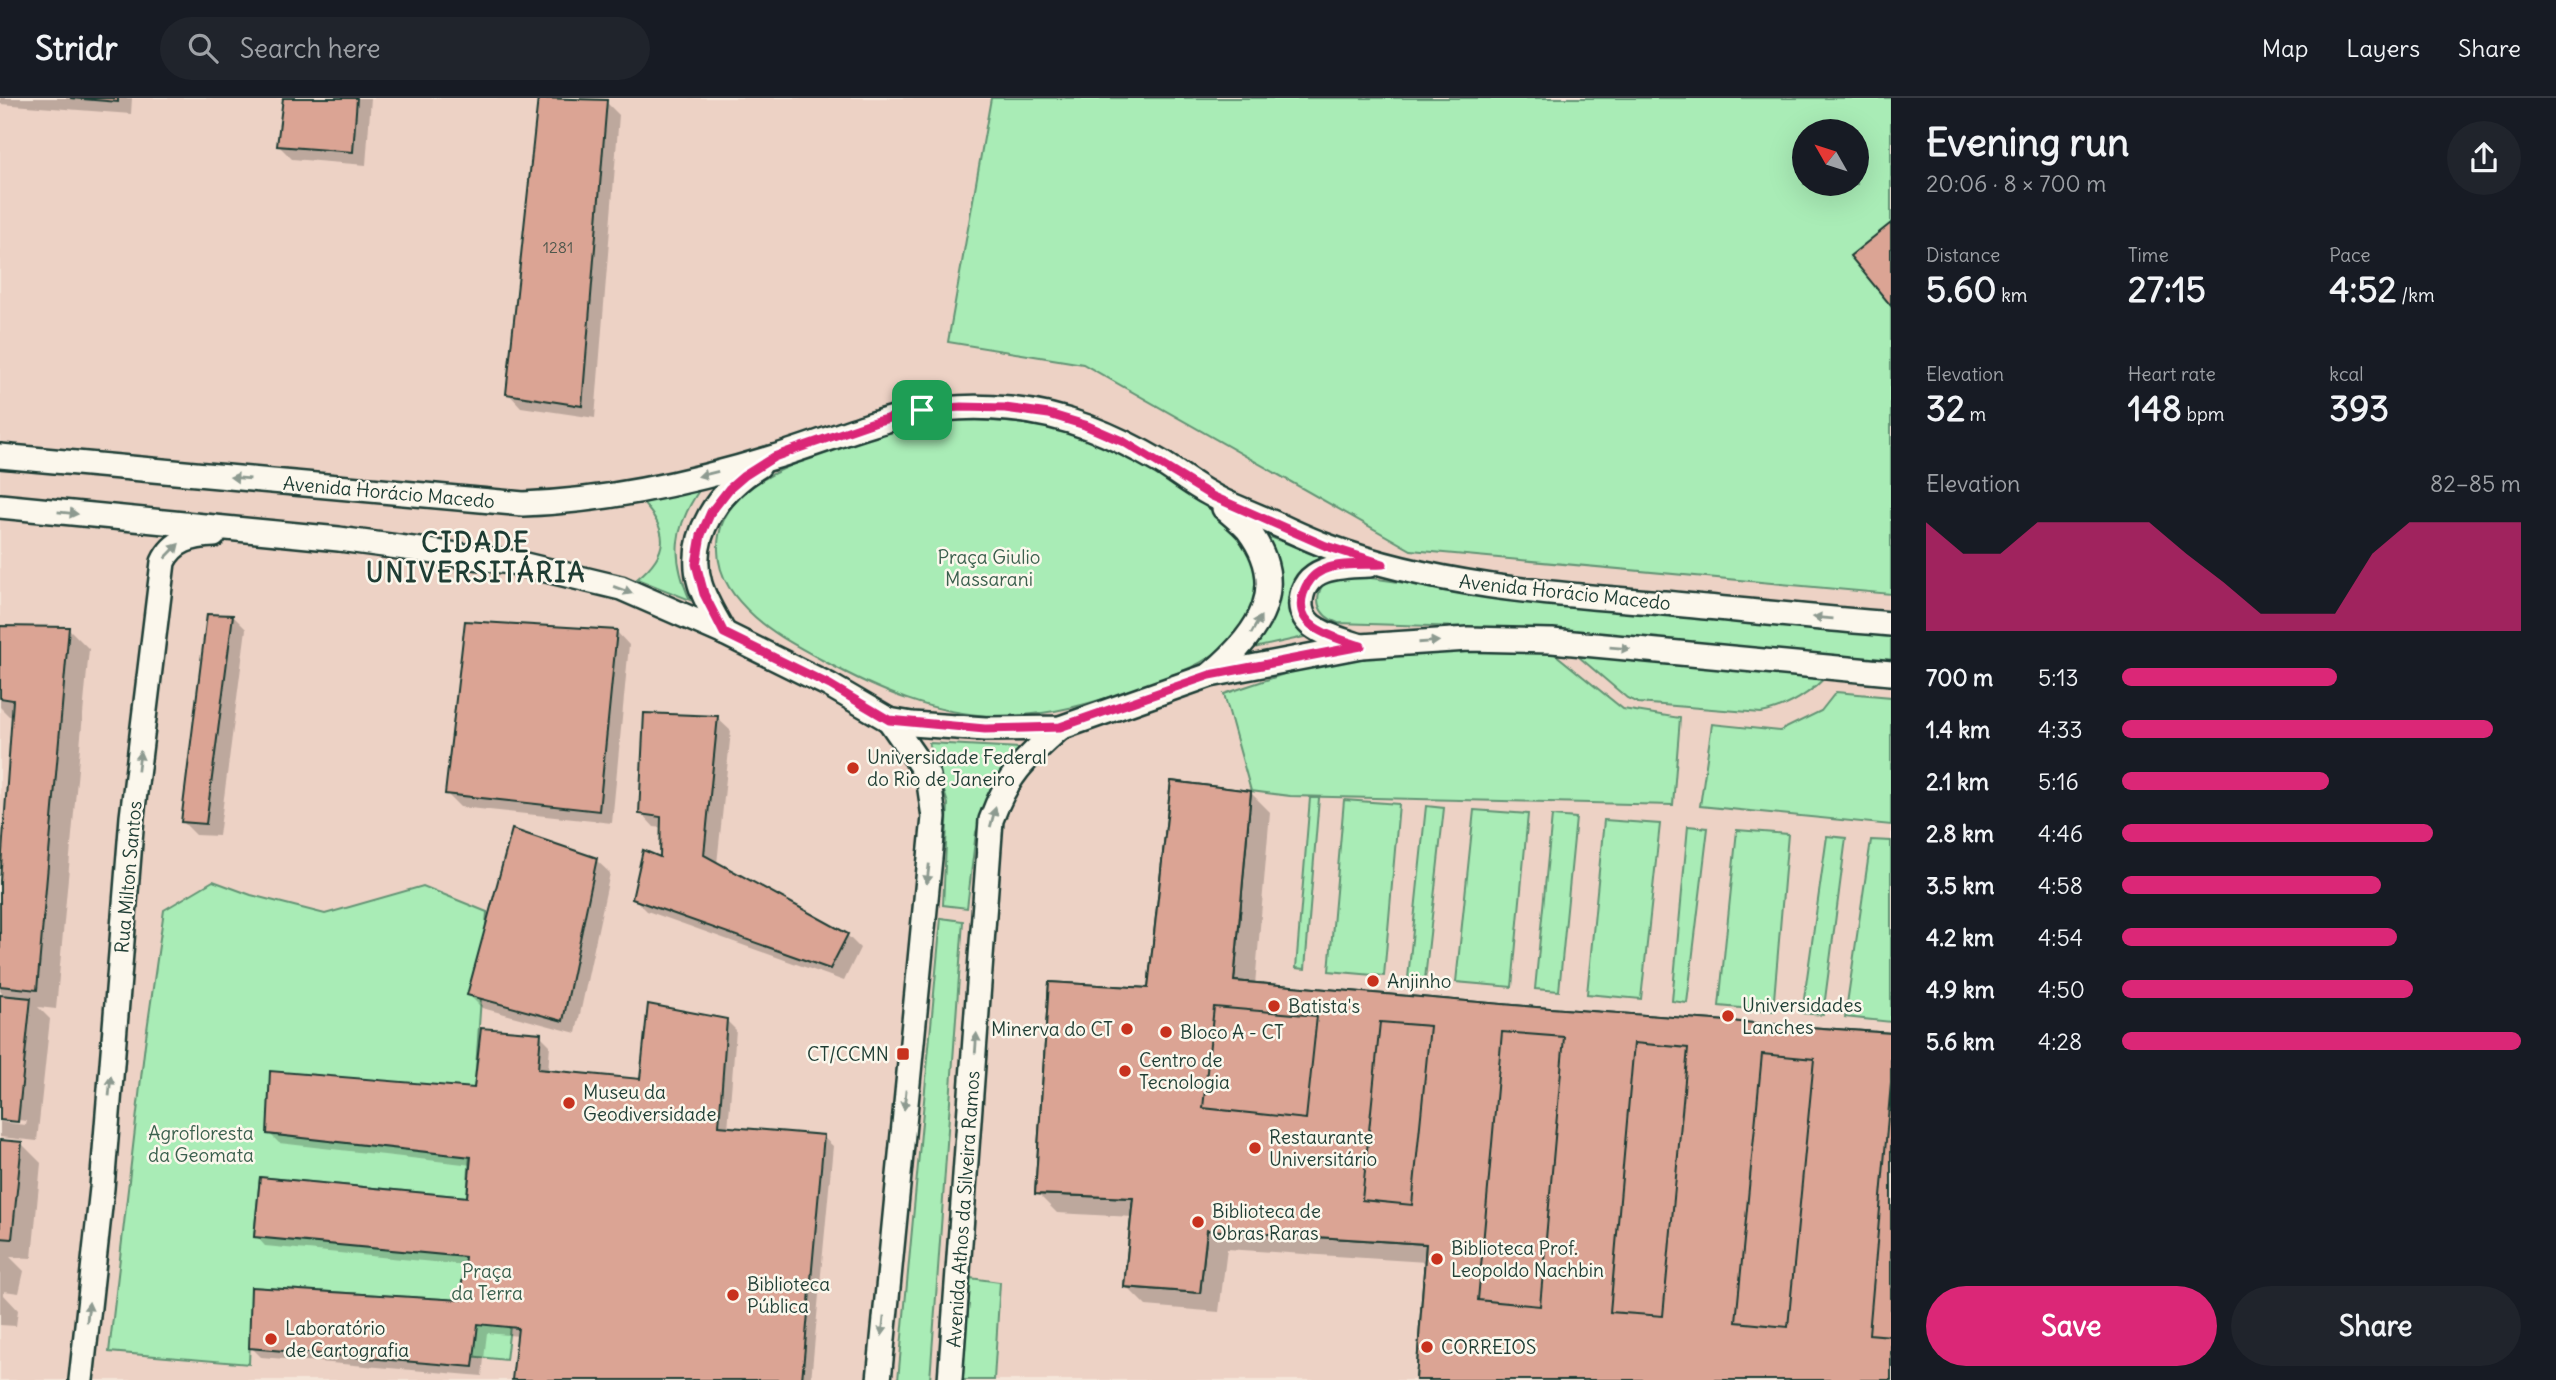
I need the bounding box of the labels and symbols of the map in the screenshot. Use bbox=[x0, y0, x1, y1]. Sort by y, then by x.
north arrow bbox=[1792, 119, 1869, 196]
house number: 1281 bbox=[543, 237, 573, 257]
pin bbox=[892, 380, 952, 440]
one-way arrow bbox=[697, 469, 719, 480]
street label: Avenida Horácio Macedo bbox=[282, 471, 496, 513]
one-way arrow bbox=[229, 472, 251, 483]
one-way arrow bbox=[57, 508, 79, 519]
district label: CIDADE UNIVERSITÁRIA bbox=[366, 526, 586, 589]
one-way arrow bbox=[164, 543, 180, 560]
park label: Praça Giulio Massarani bbox=[938, 545, 1040, 591]
street label: Avenida Horácio Macedo bbox=[1458, 569, 1672, 615]
one-way arrow bbox=[612, 585, 633, 596]
one-way arrow bbox=[1812, 612, 1834, 623]
one-way arrow bbox=[1250, 616, 1262, 635]
one-way arrow bbox=[1418, 636, 1440, 647]
one-way arrow bbox=[1609, 642, 1631, 653]
place label: Universidade Federal do Rio de Janeiro bbox=[867, 745, 1047, 791]
one-way arrow bbox=[133, 750, 144, 772]
marker: Universidade Federal do Rio de Janeiro bbox=[845, 760, 861, 776]
street label: Rua Milton Santos bbox=[109, 800, 147, 954]
one-way arrow bbox=[988, 806, 999, 828]
one-way arrow bbox=[922, 863, 933, 885]
place label: Anjinho bbox=[1387, 969, 1451, 993]
marker: Anjinho bbox=[1365, 973, 1381, 989]
place label: Universidades Lanches bbox=[1742, 993, 1862, 1039]
place label: Batista's bbox=[1288, 994, 1360, 1018]
marker: Batista's bbox=[1266, 998, 1282, 1014]
marker: Universidades Lanches bbox=[1720, 1008, 1736, 1024]
place label: Minerva do CT bbox=[991, 1017, 1113, 1041]
place label: Bloco A - CT bbox=[1180, 1020, 1284, 1044]
marker: Minerva do CT bbox=[1119, 1021, 1135, 1037]
marker: Bloco A - CT bbox=[1158, 1024, 1174, 1040]
one-way arrow bbox=[971, 1032, 982, 1054]
place label: CT/CCMN bbox=[807, 1042, 889, 1066]
marker: CT/CCMN bbox=[895, 1046, 911, 1062]
place label: Centro de Tecnologia bbox=[1139, 1048, 1230, 1094]
marker: Centro de Tecnologia bbox=[1117, 1063, 1133, 1079]
street label: Avenida Athos da Silveira Ramos bbox=[941, 1070, 985, 1348]
one-way arrow bbox=[105, 1074, 116, 1096]
place label: Museu da Geodiversidade bbox=[583, 1080, 716, 1126]
one-way arrow bbox=[899, 1089, 910, 1111]
marker: Museu da Geodiversidade bbox=[561, 1095, 577, 1111]
park label: Agrofloresta da Geomata bbox=[148, 1121, 254, 1167]
place label: Restaurante Universitário bbox=[1269, 1125, 1377, 1171]
marker: Restaurante Universitário bbox=[1247, 1140, 1263, 1156]
place label: Biblioteca de Obras Raras bbox=[1212, 1199, 1321, 1245]
marker: Biblioteca de Obras Raras bbox=[1190, 1214, 1206, 1230]
place label: Biblioteca Prof. Leopoldo Nachbin bbox=[1451, 1236, 1604, 1282]
marker: Biblioteca Prof. Leopoldo Nachbin bbox=[1429, 1251, 1445, 1267]
park label: Praça da Terra bbox=[451, 1259, 523, 1305]
place label: Biblioteca Pública bbox=[747, 1272, 830, 1318]
marker: Biblioteca Pública bbox=[725, 1287, 741, 1303]
one-way arrow bbox=[83, 1301, 94, 1323]
place label: Laboratório de Cartografia bbox=[285, 1316, 409, 1362]
one-way arrow bbox=[877, 1316, 888, 1338]
marker: Laboratório de Cartografia bbox=[263, 1331, 279, 1347]
place label: CORREIOS bbox=[1441, 1335, 1536, 1359]
marker: CORREIOS bbox=[1419, 1339, 1435, 1355]

